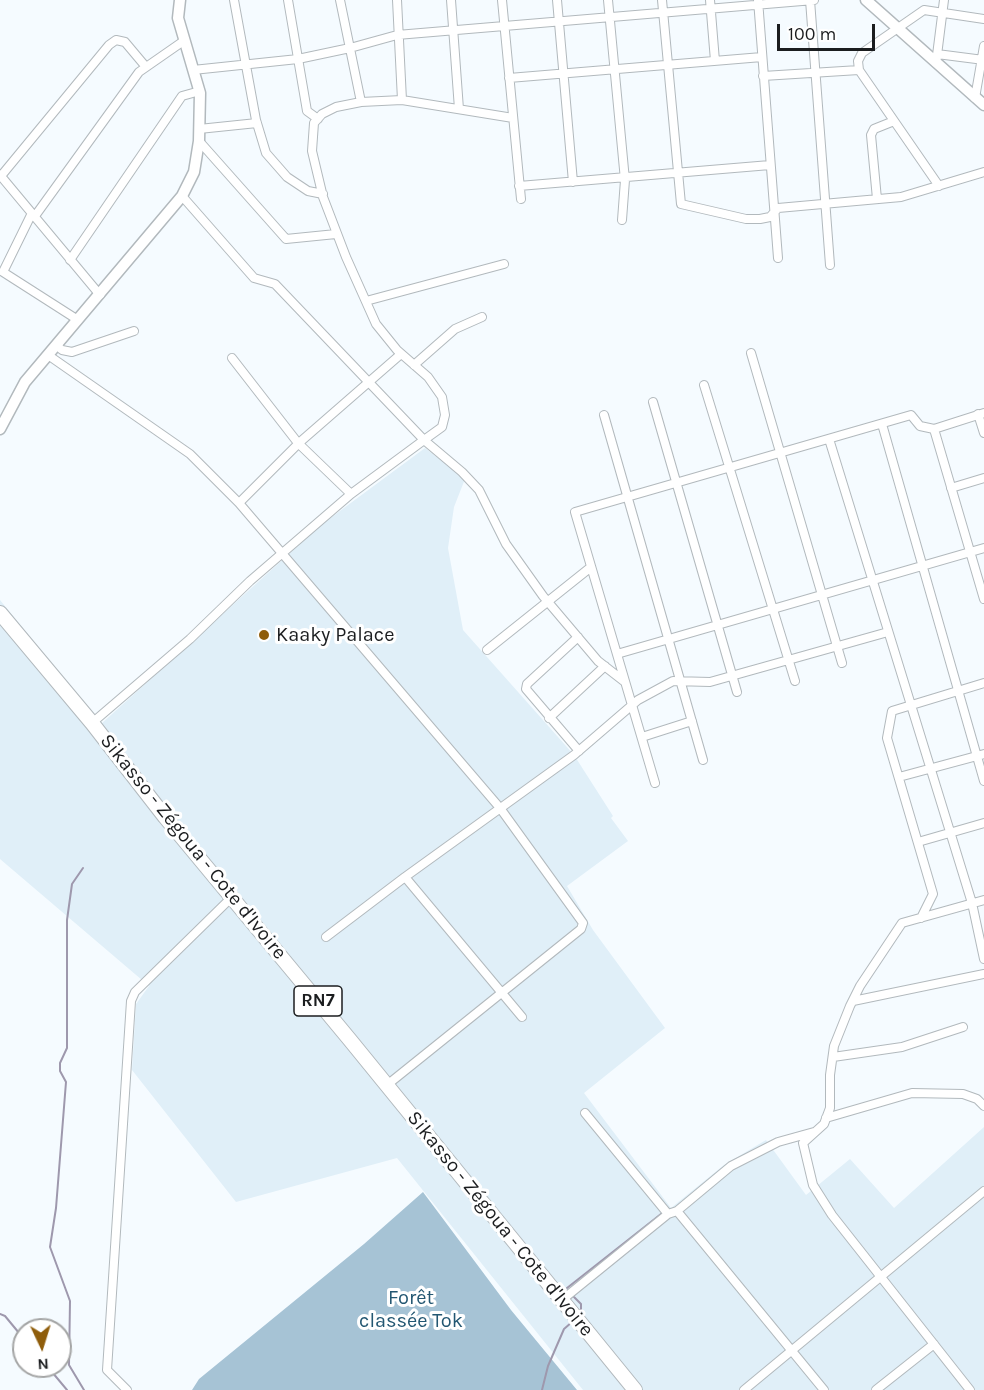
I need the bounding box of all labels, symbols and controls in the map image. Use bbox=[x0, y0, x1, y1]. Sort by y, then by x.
scale bar bbox=[780, 12, 878, 50]
text: 100 m bbox=[788, 23, 836, 45]
place label: Kaaky Palace bbox=[276, 623, 394, 647]
marker: Kaaky Palace bbox=[257, 628, 271, 642]
street label: Sikasso - Zégoua - Cote d'Ivoire bbox=[95, 729, 291, 965]
road number: RN7 bbox=[294, 986, 342, 1016]
street label: Sikasso - Zégoua - Cote d'Ivoire bbox=[402, 1106, 598, 1342]
park label: Forêt classée Tok bbox=[359, 1286, 463, 1333]
north arrow bbox=[12, 1318, 72, 1378]
text: N bbox=[37, 1355, 50, 1374]

